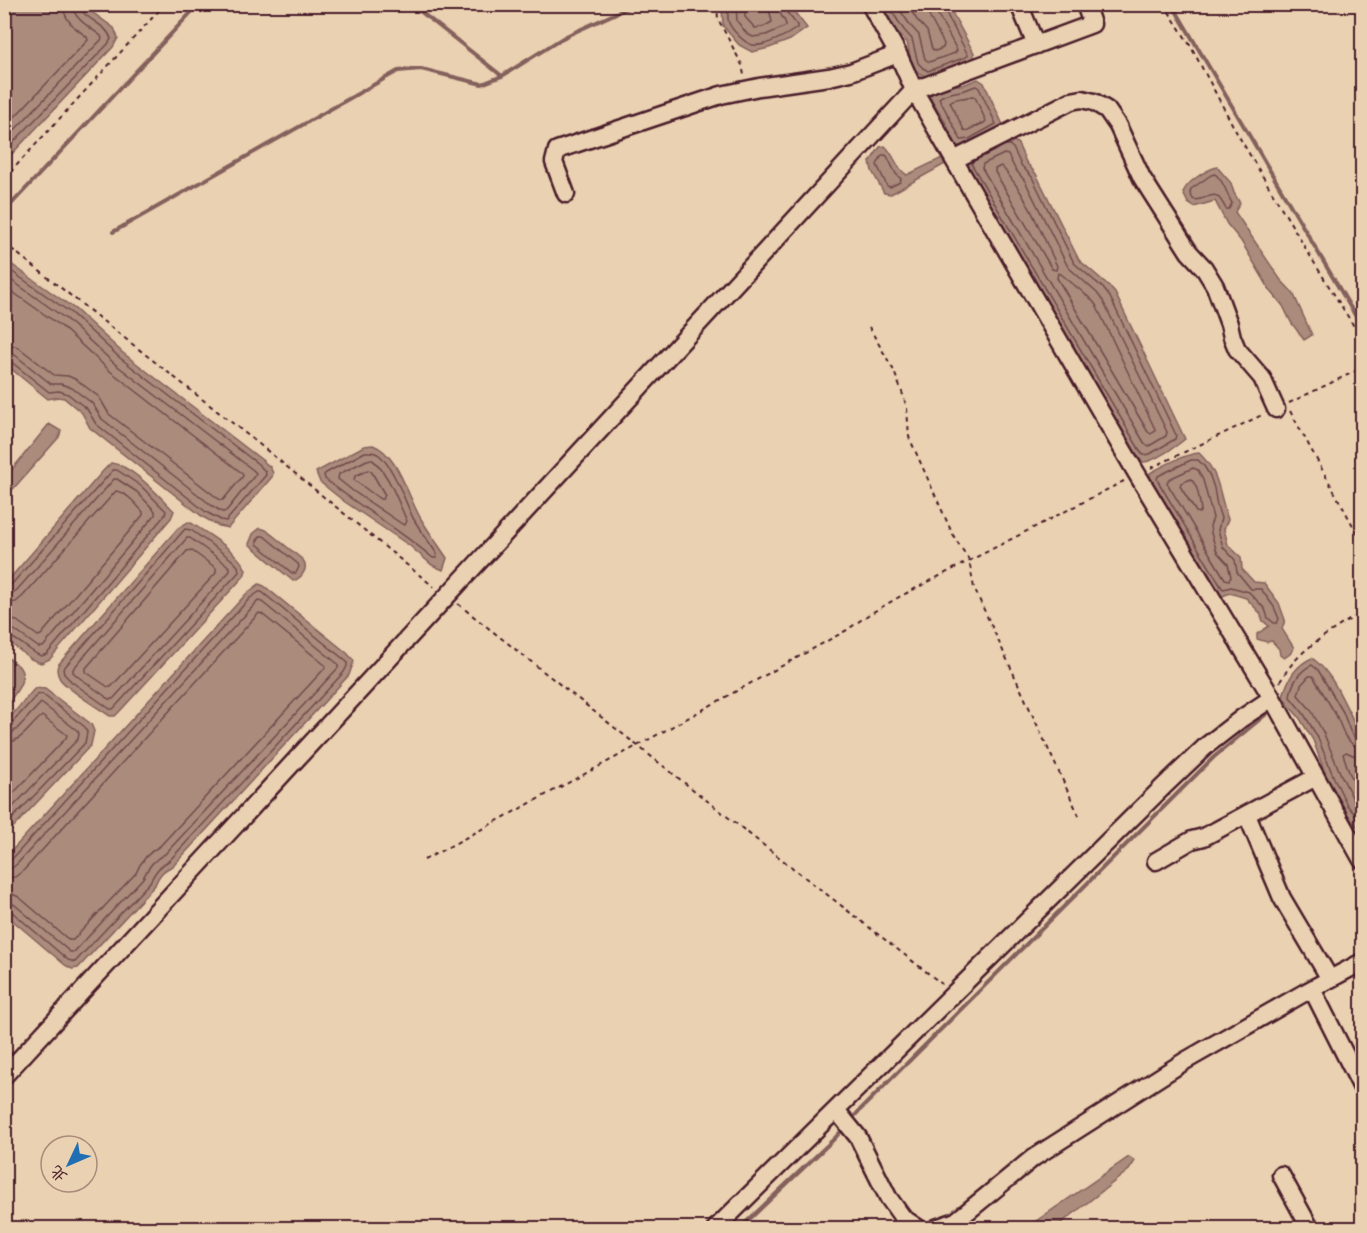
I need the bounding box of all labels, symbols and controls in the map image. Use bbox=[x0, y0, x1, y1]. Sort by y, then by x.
north arrow bbox=[39, 1134, 99, 1194]
text: 北 bbox=[46, 1161, 72, 1186]

